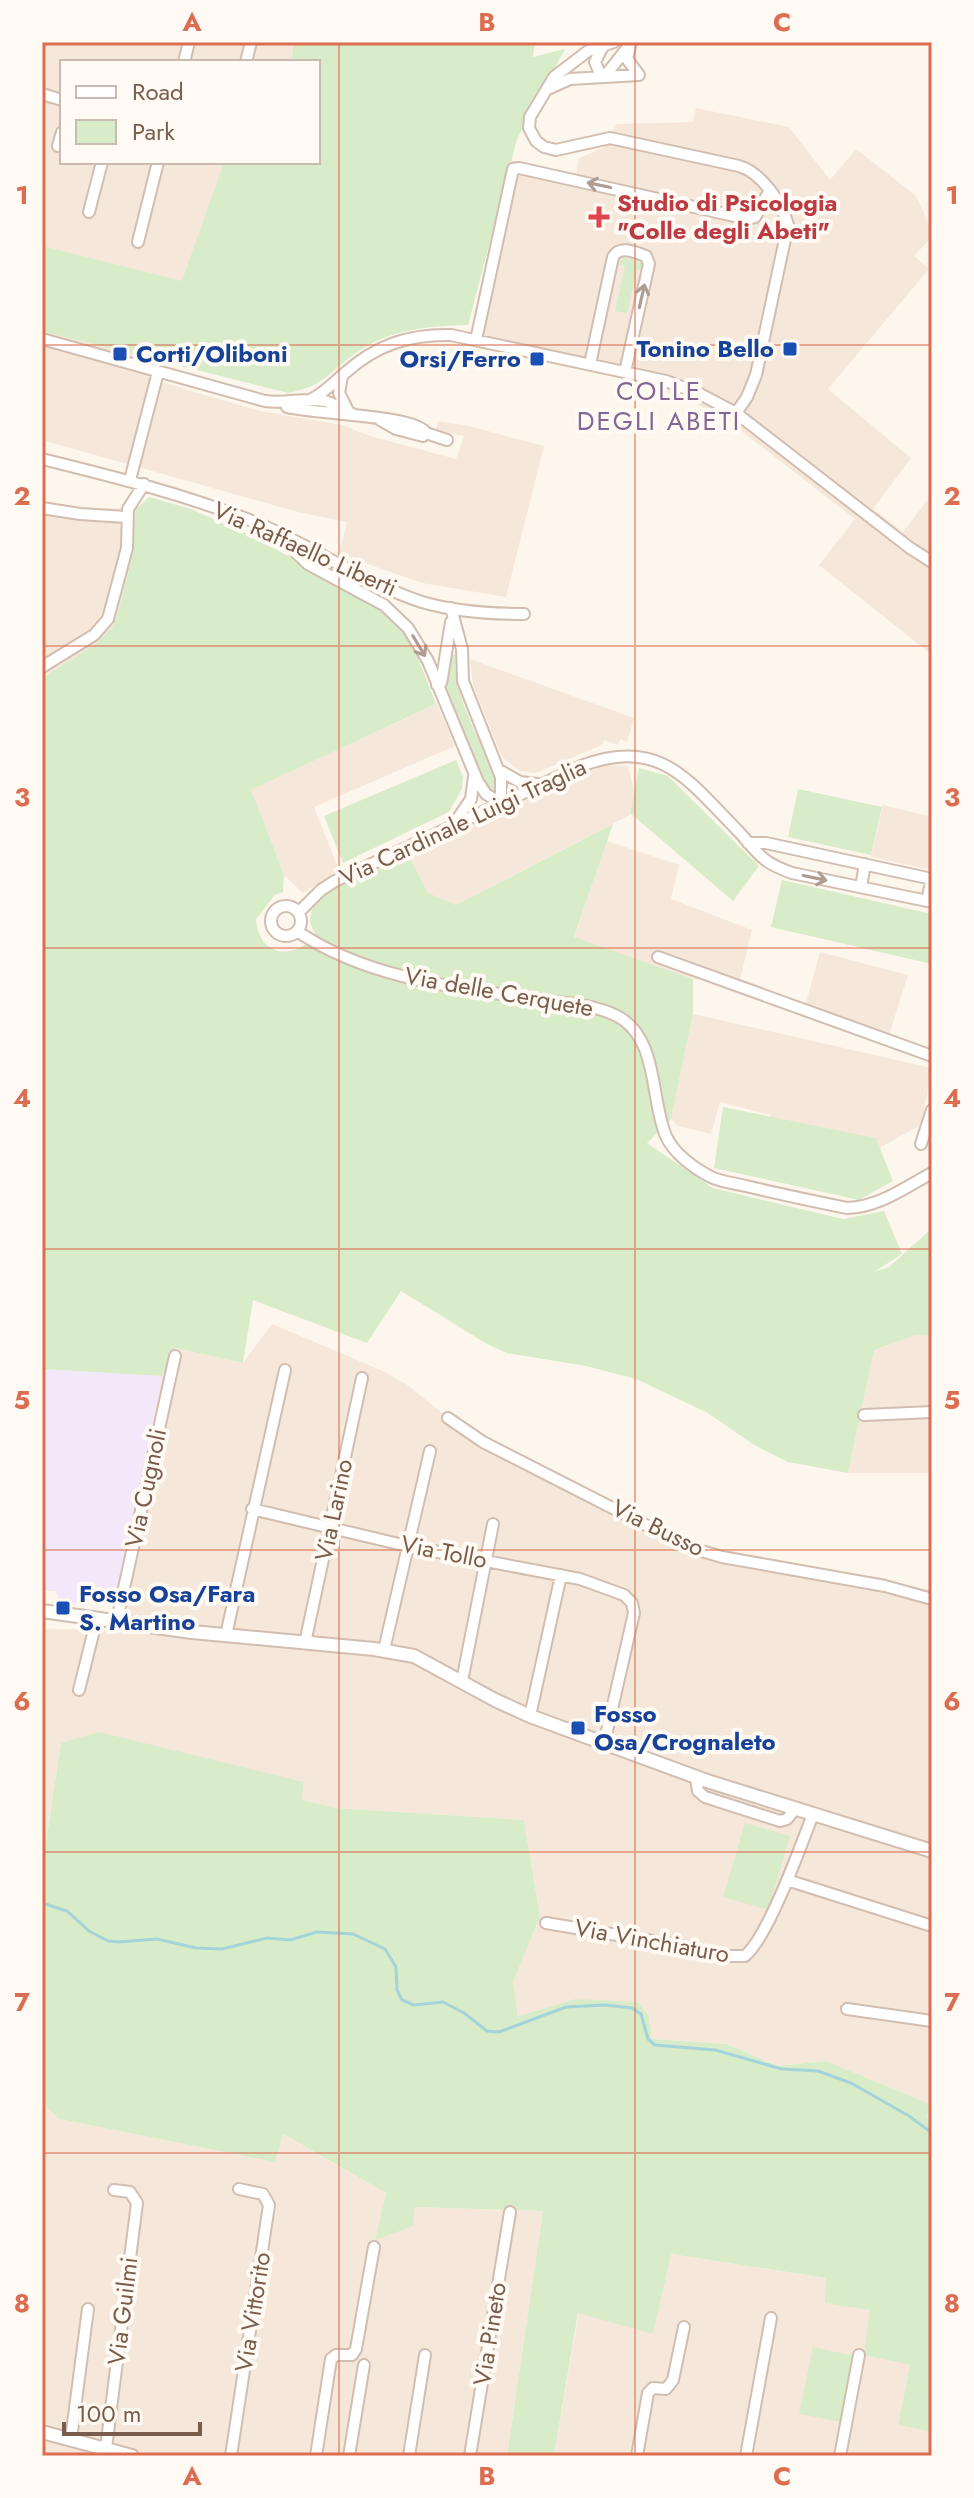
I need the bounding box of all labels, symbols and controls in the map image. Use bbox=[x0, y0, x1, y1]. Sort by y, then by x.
text: A bbox=[181, 3, 202, 41]
text: B bbox=[478, 3, 496, 41]
text: C bbox=[773, 3, 791, 41]
legend bbox=[60, 60, 320, 164]
text: Road bbox=[132, 74, 184, 109]
text: Park bbox=[132, 114, 175, 149]
text: 1 bbox=[15, 176, 29, 214]
text: 1 bbox=[945, 176, 959, 214]
one-way arrow bbox=[586, 177, 612, 192]
place label: Studio di Psicologia "Colle degli Abeti" bbox=[617, 185, 838, 248]
marker: Studio di Psicologia "Colle degli Abeti" bbox=[588, 206, 610, 228]
one-way arrow bbox=[635, 283, 650, 309]
place label: Tonino Bello bbox=[636, 331, 774, 366]
place label: Corti/Oliboni bbox=[136, 336, 288, 371]
marker: Tonino Bello bbox=[781, 340, 799, 358]
place label: Orsi/Ferro bbox=[399, 341, 521, 376]
marker: Corti/Oliboni bbox=[111, 345, 129, 363]
marker: Orsi/Ferro bbox=[528, 350, 546, 368]
district label: COLLE DEGLI ABETI bbox=[577, 372, 741, 440]
text: 2 bbox=[13, 477, 31, 515]
text: 2 bbox=[943, 477, 961, 515]
street label: Via Raffaello Liberti bbox=[208, 492, 403, 605]
one-way arrow bbox=[411, 634, 427, 657]
street label: Via Cardinale Luigi Traglia bbox=[334, 749, 592, 894]
text: 3 bbox=[14, 778, 30, 816]
text: 3 bbox=[944, 778, 960, 816]
one-way arrow bbox=[801, 871, 827, 886]
street label: Via delle Cerquete bbox=[402, 958, 596, 1025]
text: 4 bbox=[13, 1079, 31, 1117]
text: 4 bbox=[943, 1079, 961, 1117]
text: 5 bbox=[14, 1381, 30, 1419]
text: 5 bbox=[944, 1381, 960, 1419]
street label: Via Cugnoli bbox=[116, 1425, 175, 1551]
street label: Via Larino bbox=[306, 1456, 361, 1564]
street label: Via Busso bbox=[606, 1490, 711, 1565]
street label: Via Tollo bbox=[398, 1526, 490, 1577]
place label: Fosso Osa/Fara S. Martino bbox=[79, 1576, 255, 1639]
marker: Fosso Osa/Fara S. Martino bbox=[54, 1599, 72, 1617]
text: 6 bbox=[13, 1682, 31, 1720]
text: 6 bbox=[943, 1682, 961, 1720]
place label: Fosso Osa/Crognaleto bbox=[594, 1696, 776, 1759]
marker: Fosso Osa/Crognaleto bbox=[569, 1719, 587, 1737]
street label: Via Vinchiaturo bbox=[572, 1910, 732, 1971]
text: 7 bbox=[14, 1983, 30, 2021]
text: 7 bbox=[944, 1983, 960, 2021]
street label: Via Vittorito bbox=[226, 2249, 279, 2374]
street label: Via Guilmi bbox=[99, 2255, 146, 2367]
street label: Via Pineto bbox=[464, 2280, 515, 2388]
text: 8 bbox=[14, 2284, 30, 2322]
text: 8 bbox=[944, 2284, 960, 2322]
scale bar bbox=[64, 2386, 200, 2436]
text: 100 m bbox=[76, 2396, 142, 2431]
text: A bbox=[181, 2457, 202, 2495]
text: B bbox=[478, 2457, 496, 2495]
text: C bbox=[773, 2457, 791, 2495]

